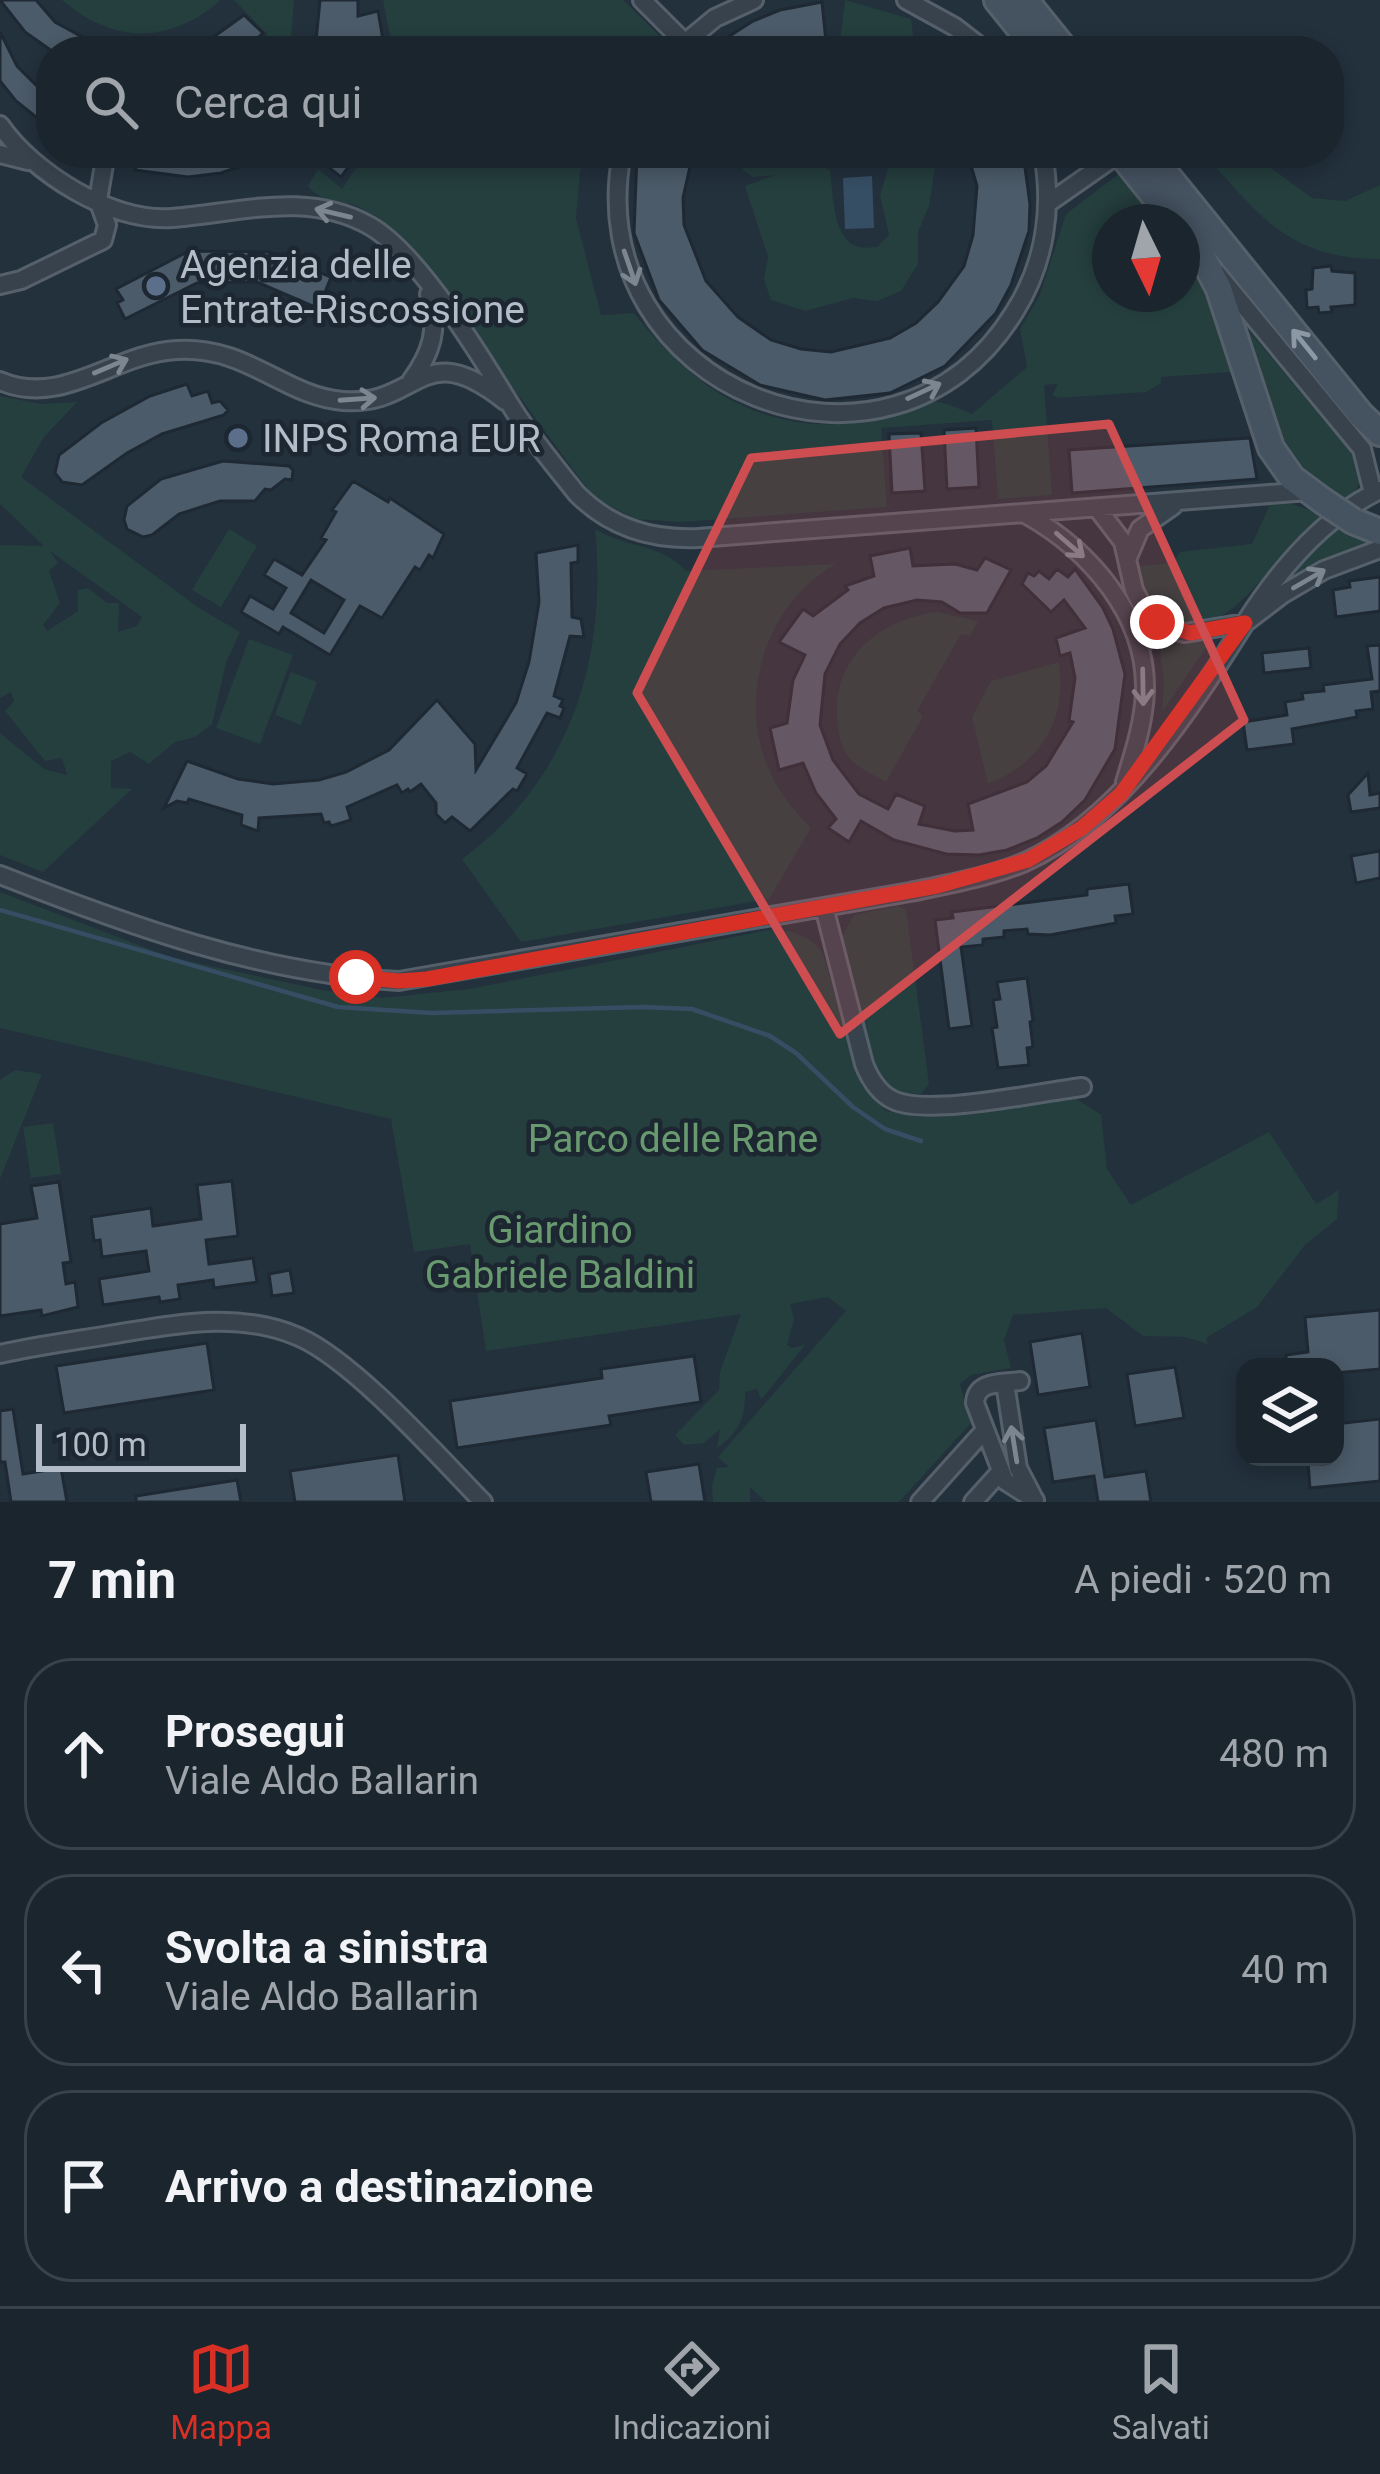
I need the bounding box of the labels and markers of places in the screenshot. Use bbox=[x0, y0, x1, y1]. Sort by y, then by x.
place label: Agenzia delle Entrate-Riscossione bbox=[180, 242, 525, 333]
marker: Agenzia delle Entrate-Riscossione bbox=[143, 273, 169, 299]
place label: INPS Roma EUR bbox=[262, 416, 541, 462]
marker: INPS Roma EUR bbox=[225, 425, 251, 451]

